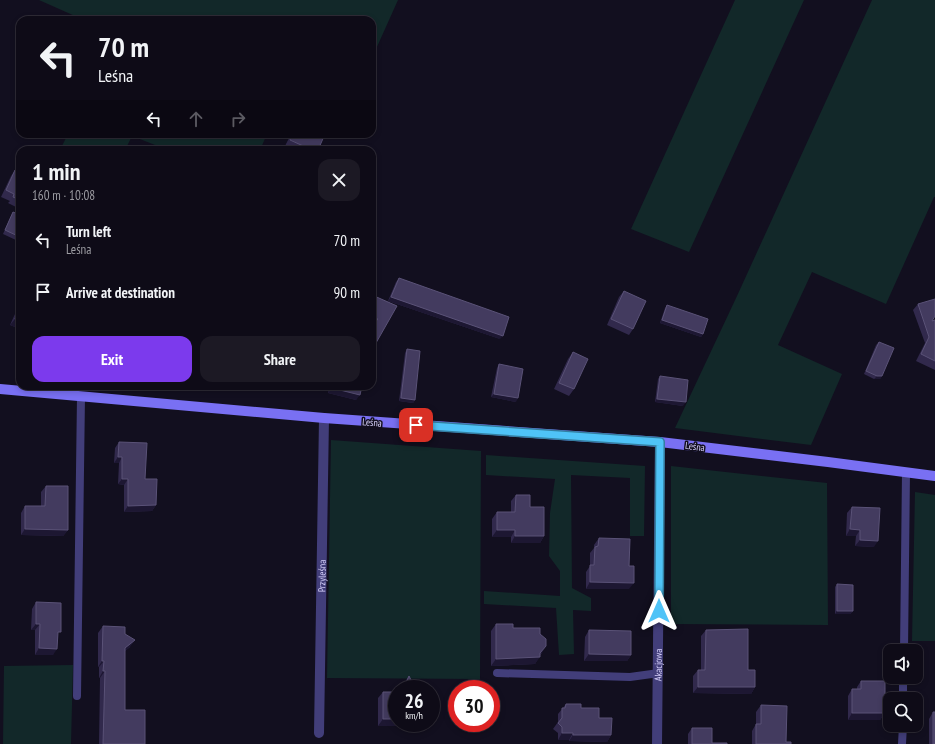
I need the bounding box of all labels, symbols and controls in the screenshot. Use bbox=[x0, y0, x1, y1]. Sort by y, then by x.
text: 70 m bbox=[98, 28, 149, 65]
icon: left bbox=[32, 32, 84, 84]
text: Leśna bbox=[98, 64, 133, 87]
icon: left bbox=[143, 108, 165, 130]
icon: ahead bbox=[185, 108, 207, 130]
icon: right bbox=[227, 108, 249, 130]
text: 1 min bbox=[32, 156, 80, 187]
button: close bbox=[318, 159, 360, 201]
text: 160 m · 10:08 bbox=[32, 187, 95, 204]
text: Turn left bbox=[66, 222, 111, 241]
icon: left bbox=[32, 229, 54, 251]
text: 70 m bbox=[334, 231, 360, 250]
text: Leśna bbox=[66, 241, 92, 258]
icon: arrive bbox=[32, 281, 54, 303]
text: Arrive at destination bbox=[66, 283, 175, 302]
text: 90 m bbox=[334, 283, 360, 302]
button: Exit bbox=[32, 336, 192, 382]
button: Share bbox=[200, 336, 360, 382]
pin bbox=[399, 408, 433, 442]
icon: arrive bbox=[405, 414, 427, 436]
street label: Leśna bbox=[362, 415, 382, 430]
street label: Leśna bbox=[684, 439, 705, 454]
street label: Przyleśna bbox=[315, 560, 329, 592]
position arrow bbox=[638, 590, 680, 632]
map controls bbox=[883, 644, 923, 732]
button: sound bbox=[883, 644, 923, 684]
street label: Akacjowa bbox=[652, 649, 665, 681]
speed limit sign: 30 bbox=[448, 680, 500, 732]
text: 26 bbox=[404, 688, 424, 714]
button: search bbox=[883, 692, 923, 732]
text: km/h bbox=[405, 709, 423, 722]

